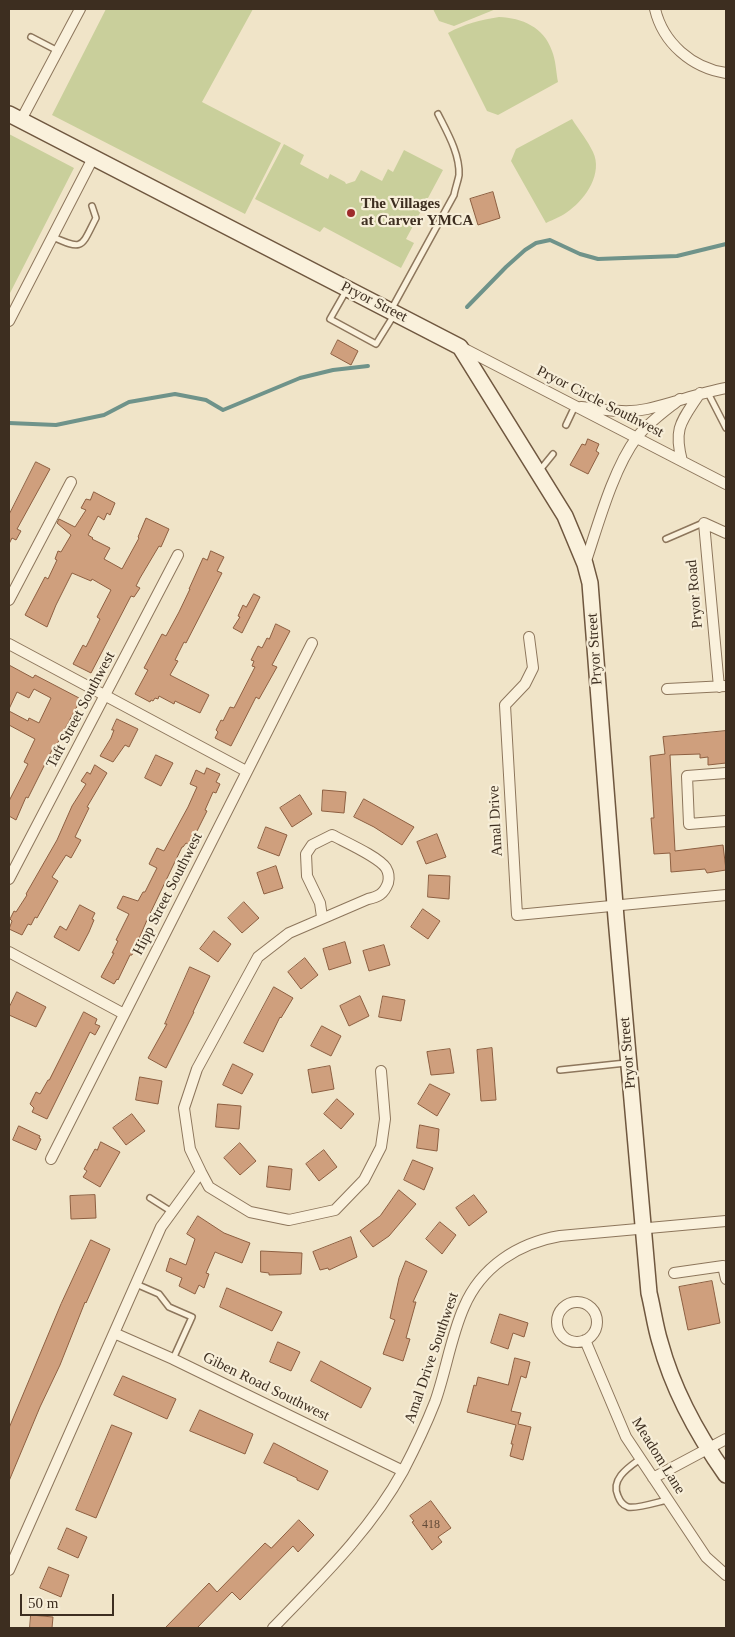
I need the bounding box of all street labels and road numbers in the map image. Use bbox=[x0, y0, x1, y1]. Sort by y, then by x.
street label: Pryor Street bbox=[338, 278, 410, 326]
street label: Pryor Circle Southwest bbox=[534, 362, 666, 442]
street label: Pryor Road bbox=[683, 559, 707, 629]
street label: Pryor Street bbox=[584, 612, 606, 686]
street label: Taft Street Southwest bbox=[43, 649, 119, 771]
street label: Amal Drive bbox=[485, 785, 507, 857]
street label: Hipp Street Southwest bbox=[129, 830, 207, 958]
street label: Pryor Street bbox=[616, 1016, 640, 1090]
street label: Amal Drive Southwest bbox=[401, 1290, 463, 1426]
street label: Giben Road Southwest bbox=[200, 1349, 332, 1425]
street label: Meadom Lane bbox=[627, 1414, 689, 1498]

